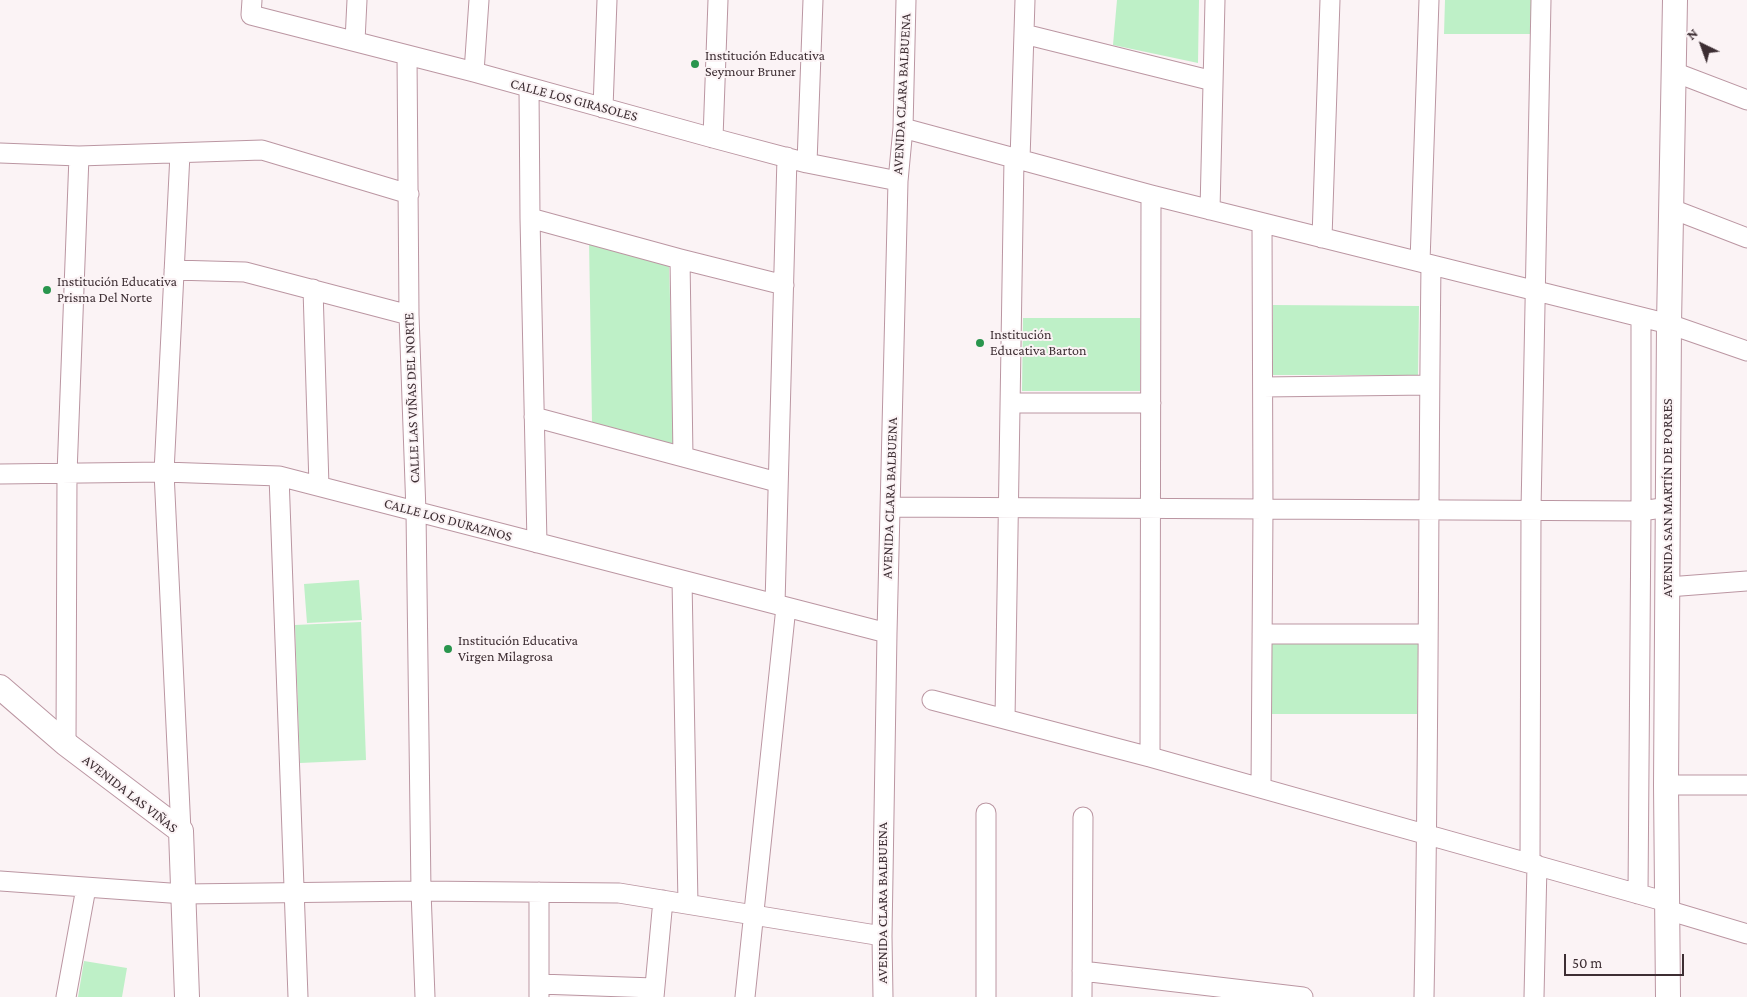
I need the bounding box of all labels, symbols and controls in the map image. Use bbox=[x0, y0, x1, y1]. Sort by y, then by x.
street label: AVENIDA CLARA BALBUENA bbox=[889, 13, 915, 175]
north arrow bbox=[1677, 20, 1727, 70]
text: N bbox=[1683, 25, 1701, 43]
place label: Institución Educativa Seymour Bruner bbox=[705, 48, 825, 80]
marker: Institución Educativa Seymour Bruner bbox=[689, 58, 701, 70]
street label: CALLE LOS GIRASOLES bbox=[508, 75, 640, 125]
place label: Institución Educativa Prisma Del Norte bbox=[57, 274, 177, 306]
marker: Institución Educativa Prisma Del Norte bbox=[41, 284, 53, 296]
street label: CALLE LAS VIÑAS DEL NORTE bbox=[401, 312, 423, 484]
place label: Institución Educativa Barton bbox=[990, 327, 1087, 360]
marker: Institución Educativa Barton bbox=[974, 337, 986, 349]
street label: AVENIDA SAN MARTÍN DE PORRES bbox=[1660, 398, 1676, 598]
street label: AVENIDA CLARA BALBUENA bbox=[879, 417, 901, 579]
street label: CALLE LOS DURAZNOS bbox=[382, 495, 514, 545]
place label: Institución Educativa Virgen Milagrosa bbox=[458, 633, 578, 666]
marker: Institución Educativa Virgen Milagrosa bbox=[442, 643, 454, 655]
street label: AVENIDA LAS VIÑAS bbox=[79, 752, 181, 836]
street label: AVENIDA CLARA BALBUENA bbox=[875, 822, 891, 984]
scale bar bbox=[1567, 944, 1687, 976]
text: 50 m bbox=[1572, 955, 1602, 971]

